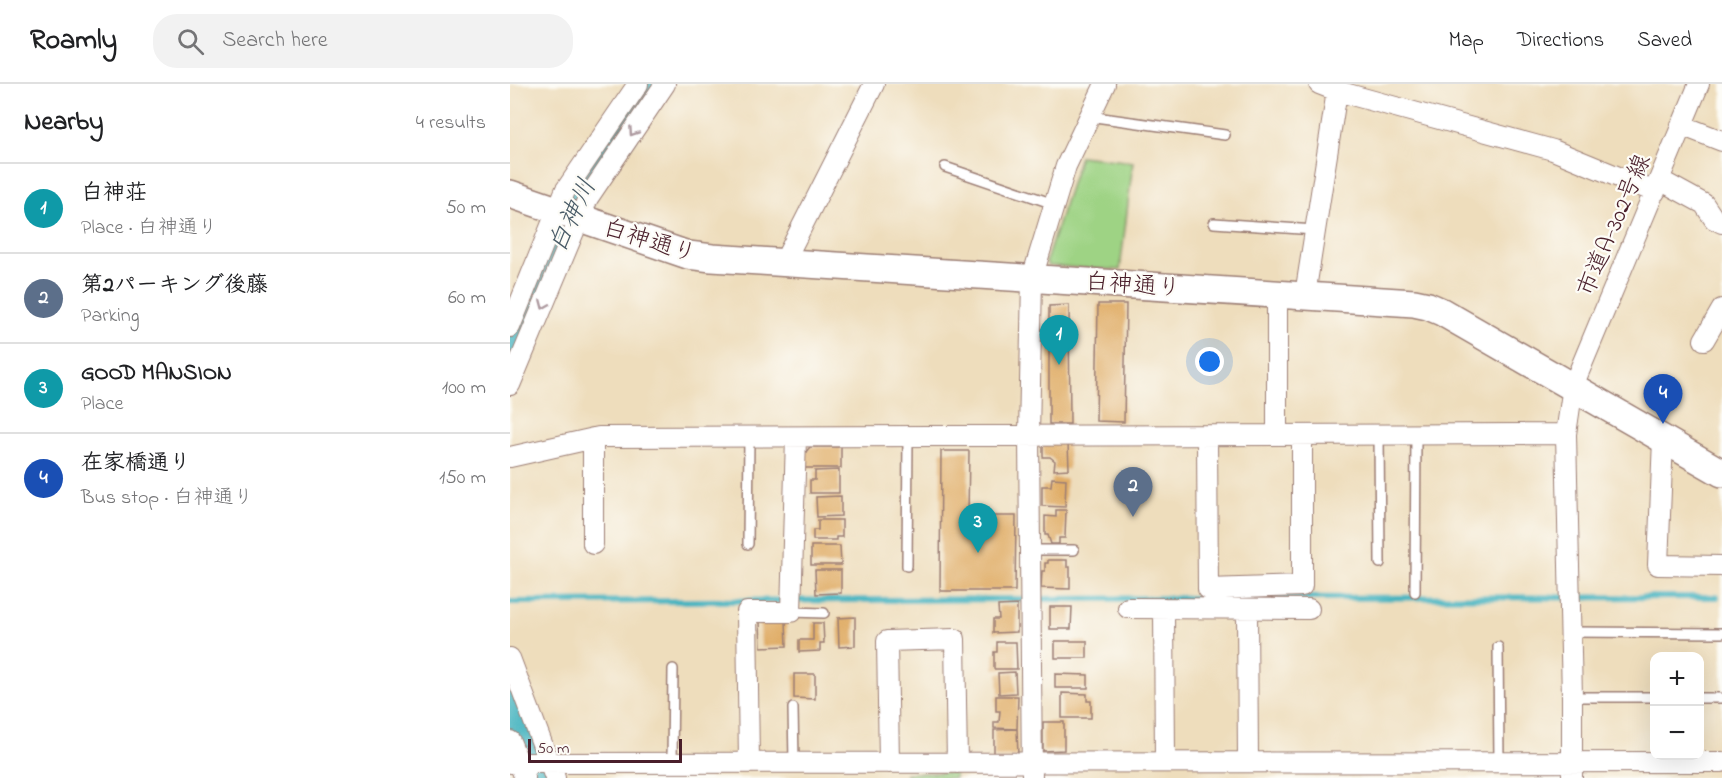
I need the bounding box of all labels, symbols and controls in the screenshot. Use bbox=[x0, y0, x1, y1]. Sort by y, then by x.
search box bbox=[153, 14, 573, 68]
text: Roamly bbox=[30, 21, 117, 62]
icon: search bbox=[174, 25, 207, 58]
text: Search here bbox=[222, 25, 328, 57]
text: Map bbox=[1448, 26, 1484, 56]
text: Directions bbox=[1517, 26, 1604, 56]
text: Saved bbox=[1637, 26, 1692, 56]
text: Nearby bbox=[24, 104, 103, 142]
text: 4 results bbox=[416, 109, 486, 138]
one-way arrow bbox=[629, 126, 640, 137]
street label: 市道A-302号線 bbox=[1569, 149, 1661, 303]
water label: 白神川 bbox=[540, 173, 607, 260]
text: 白神荘 bbox=[81, 178, 147, 210]
text: 1 bbox=[40, 194, 47, 223]
text: 50 m bbox=[445, 194, 486, 223]
street label: 白神通り bbox=[598, 212, 700, 273]
text: Place · 白神通り bbox=[81, 214, 218, 243]
street label: 白神通り bbox=[1084, 266, 1182, 307]
text: 第2パーキング後藤 bbox=[81, 270, 268, 302]
text: 2 bbox=[39, 284, 48, 313]
text: 60 m bbox=[448, 284, 486, 313]
one-way arrow bbox=[539, 299, 551, 310]
text: Parking bbox=[81, 302, 140, 331]
pin: 1 bbox=[1040, 316, 1078, 365]
your location bbox=[1195, 347, 1224, 376]
text: GOOD MANSION bbox=[81, 358, 232, 390]
text: 3 bbox=[39, 374, 48, 403]
text: 100 m bbox=[442, 374, 486, 403]
pin: 4 bbox=[1644, 374, 1682, 424]
text: Place bbox=[81, 390, 123, 419]
text: 在家橋通り bbox=[81, 448, 191, 480]
text: 4 bbox=[39, 464, 48, 493]
text: 150 m bbox=[439, 464, 486, 493]
pin: 2 bbox=[1114, 468, 1152, 517]
text: Bus stop · 白神通り bbox=[81, 484, 253, 513]
pin: 3 bbox=[958, 504, 998, 553]
map controls bbox=[1650, 652, 1704, 760]
button: + bbox=[1650, 652, 1704, 706]
button: − bbox=[1650, 706, 1704, 760]
scale bar bbox=[528, 736, 682, 764]
text: 50 m bbox=[537, 737, 569, 761]

